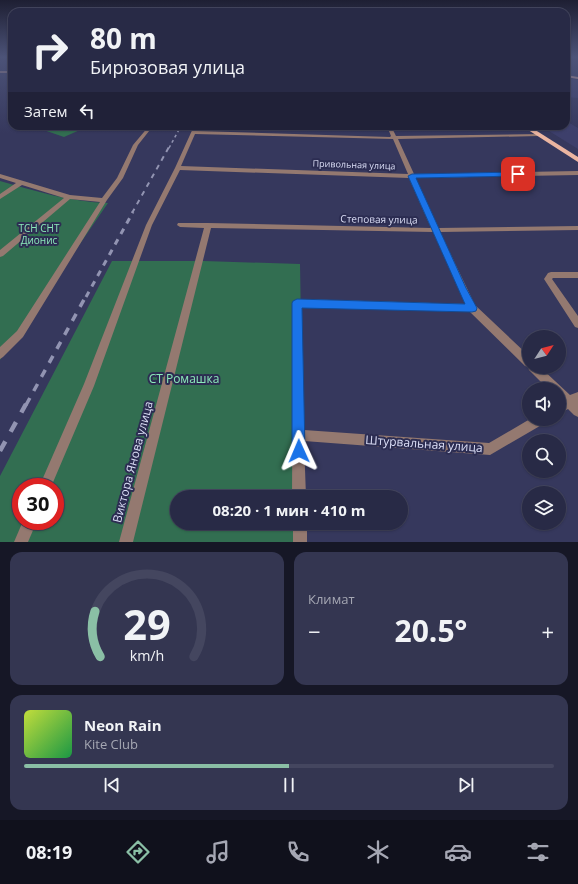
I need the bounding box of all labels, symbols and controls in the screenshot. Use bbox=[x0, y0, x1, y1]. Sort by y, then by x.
text: 80 m bbox=[90, 19, 157, 57]
icon: right bbox=[24, 24, 76, 76]
text: Бирюзовая улица bbox=[90, 55, 245, 79]
icon: left bbox=[76, 100, 98, 122]
text: Затем bbox=[24, 101, 68, 121]
street label: Привольная улица bbox=[312, 157, 396, 172]
pin bbox=[501, 157, 535, 191]
icon: arrive bbox=[507, 163, 529, 185]
street label: Степовая улица bbox=[340, 211, 418, 227]
park label: ТСН СНТ Дионис bbox=[19, 221, 60, 247]
north arrow bbox=[522, 330, 566, 374]
map controls bbox=[522, 330, 566, 530]
park label: СТ Ромашка bbox=[149, 370, 219, 387]
button: sound bbox=[522, 382, 566, 426]
street label: Виктора Янова улица bbox=[108, 399, 157, 525]
position arrow bbox=[278, 430, 320, 472]
street label: Штурвальная улица bbox=[365, 431, 483, 456]
button: search bbox=[522, 434, 566, 478]
speed limit sign: 30 bbox=[12, 478, 64, 530]
button: layers bbox=[522, 486, 566, 530]
text: 08:20 · 1 мин · 410 m bbox=[213, 500, 365, 520]
text: Климат bbox=[308, 590, 355, 608]
text: 29 bbox=[123, 595, 171, 651]
text: 20.5° bbox=[395, 610, 467, 651]
text: − bbox=[308, 616, 321, 646]
text: + bbox=[541, 616, 554, 646]
text: km/h bbox=[130, 645, 164, 664]
text: Neon Rain bbox=[84, 715, 162, 735]
text: Kite Club bbox=[84, 735, 138, 753]
icon: previous bbox=[101, 774, 123, 796]
icon: pause bbox=[278, 774, 300, 796]
icon: next bbox=[455, 774, 477, 796]
icon: directions bbox=[124, 838, 152, 866]
icon: music bbox=[204, 838, 232, 866]
icon: phone bbox=[284, 838, 312, 866]
icon: climate bbox=[364, 838, 392, 866]
icon: car bbox=[444, 838, 472, 866]
icon: filters bbox=[524, 838, 552, 866]
text: 08:19 bbox=[26, 840, 72, 864]

